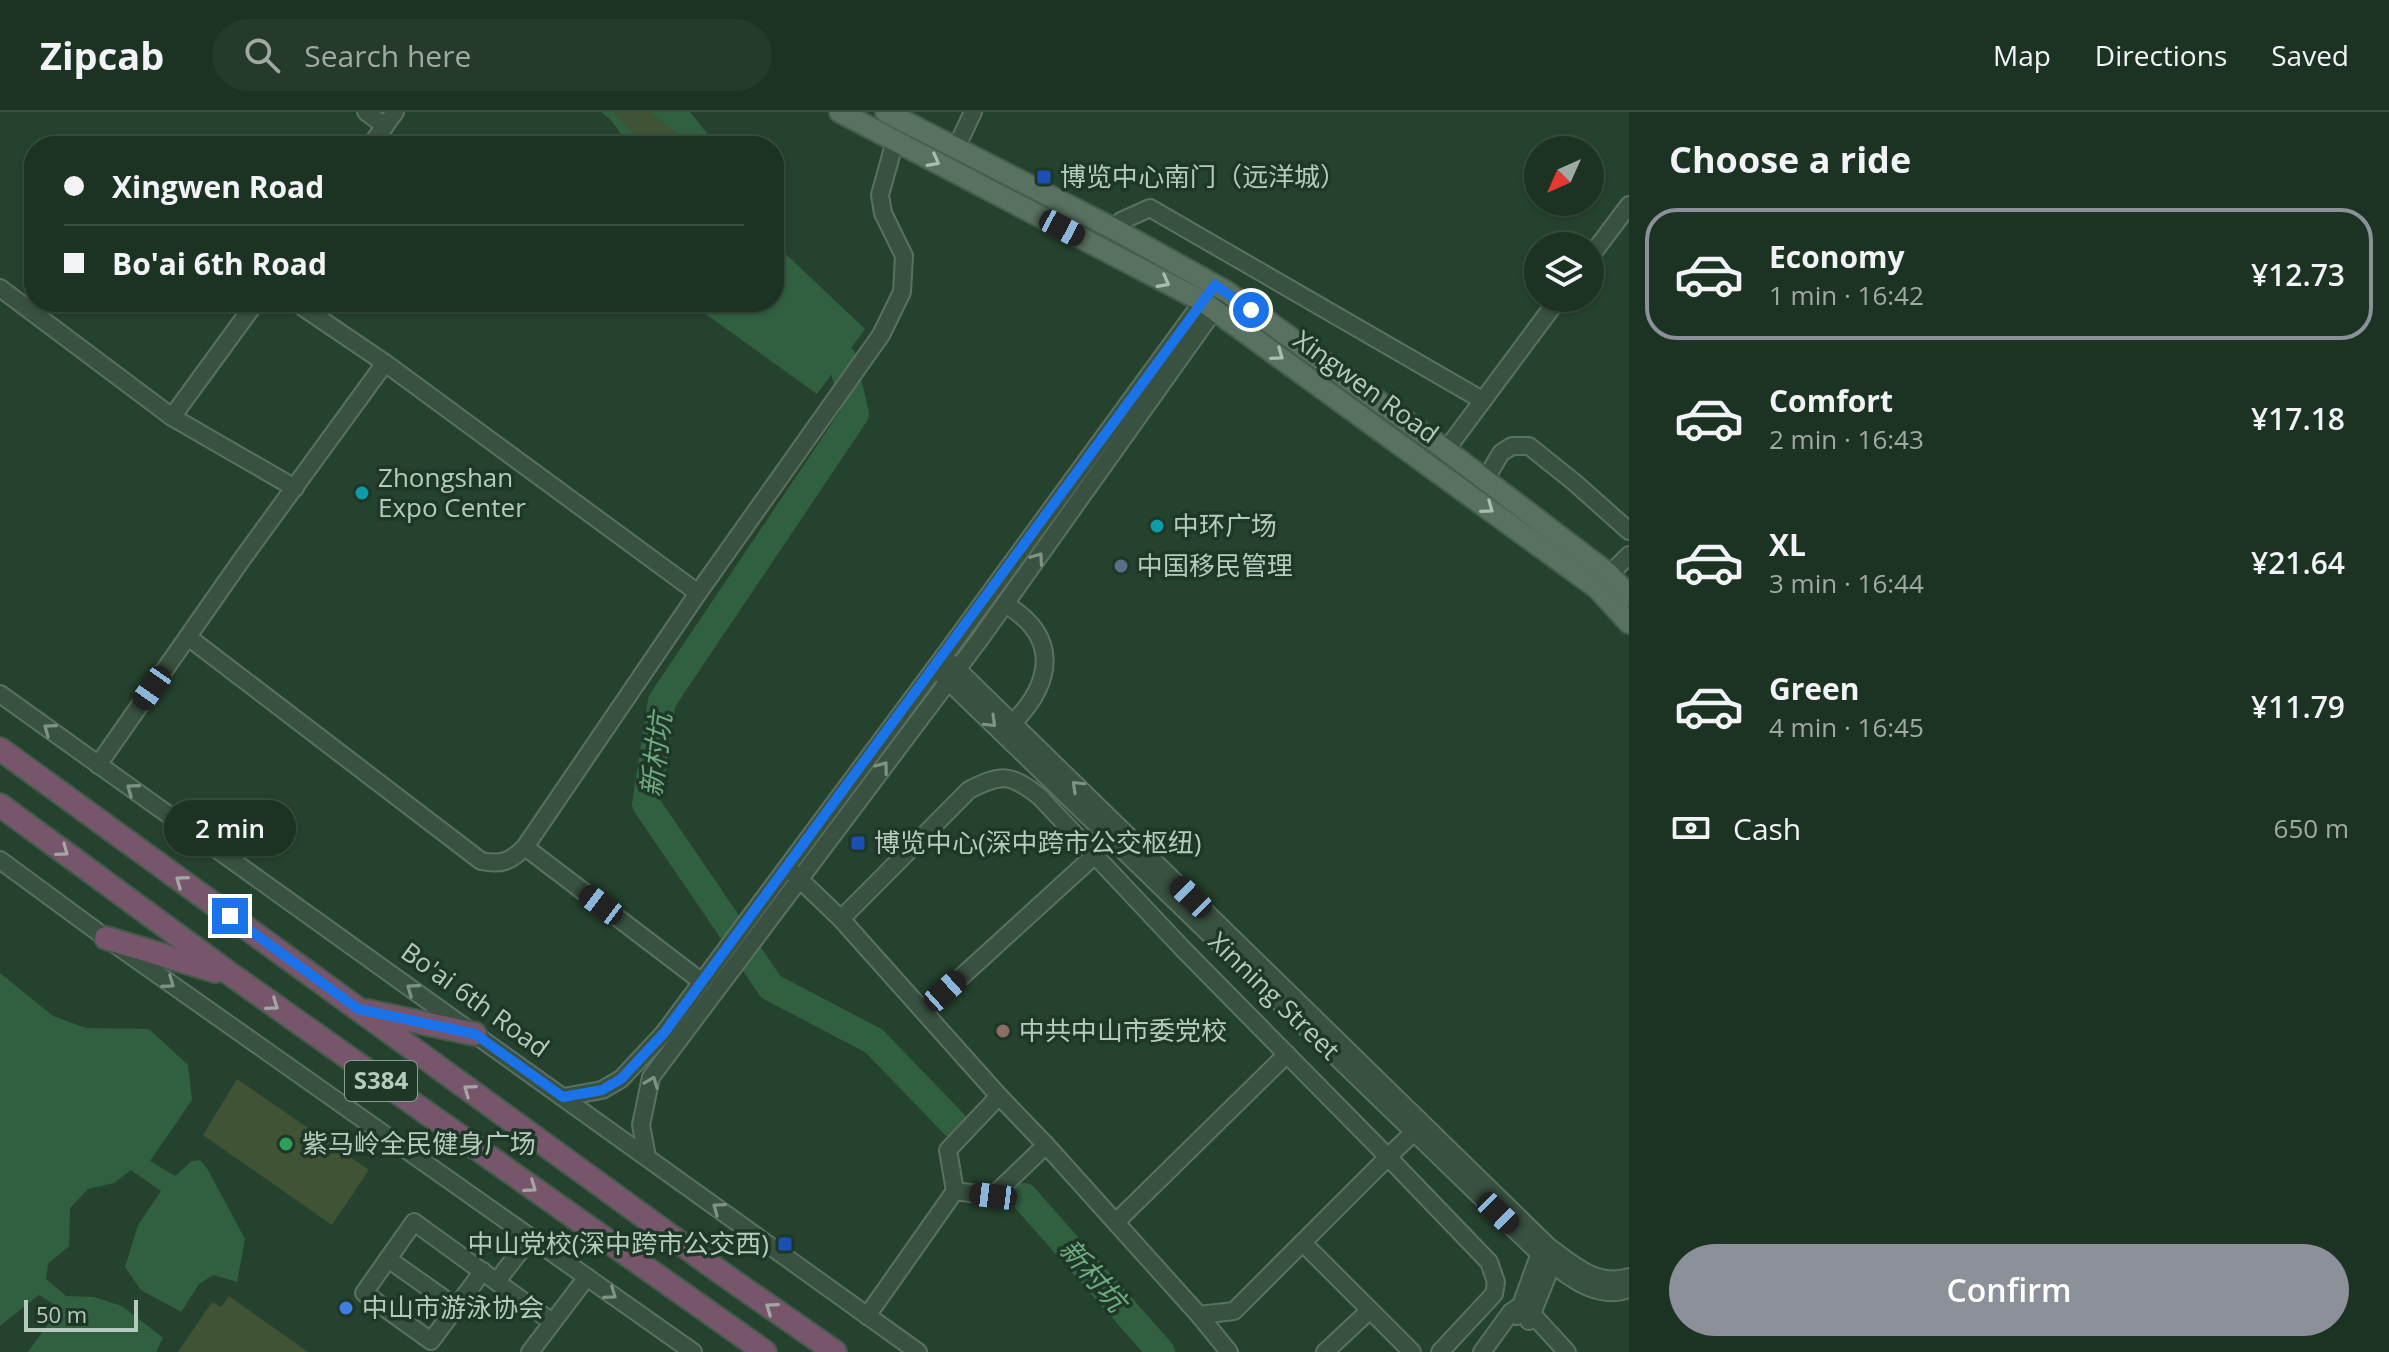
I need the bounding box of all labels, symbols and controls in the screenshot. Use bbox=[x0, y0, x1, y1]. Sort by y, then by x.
search box bbox=[212, 19, 772, 91]
text: Zipcab bbox=[40, 29, 164, 81]
icon: search bbox=[240, 33, 284, 77]
text: Search here bbox=[304, 35, 471, 76]
text: Map bbox=[1993, 36, 2051, 74]
text: Directions bbox=[2095, 36, 2227, 74]
text: Saved bbox=[2271, 36, 2349, 74]
text: Choose a ride bbox=[1669, 135, 1911, 184]
north arrow bbox=[1524, 136, 1604, 216]
map controls bbox=[1524, 136, 1604, 312]
one-way arrow bbox=[926, 152, 940, 167]
place label: 博览中心南门（远洋城） bbox=[1060, 158, 1346, 194]
text: Xingwen Road bbox=[112, 166, 324, 207]
marker: 博览中心南门（远洋城） bbox=[1035, 168, 1053, 186]
car bbox=[1035, 206, 1089, 250]
button: layers bbox=[1524, 232, 1604, 312]
text: Economy bbox=[1769, 236, 1905, 277]
icon: car bbox=[1673, 238, 1745, 310]
text: Bo'ai 6th Road bbox=[112, 243, 327, 284]
text: ¥12.73 bbox=[2251, 254, 2345, 295]
one-way arrow bbox=[1156, 272, 1171, 287]
text: 1 min · 16:42 bbox=[1769, 277, 1924, 313]
route start bbox=[1233, 292, 1269, 328]
street label: Xingwen Road bbox=[1287, 321, 1446, 451]
one-way arrow bbox=[1269, 346, 1284, 360]
text: Comfort bbox=[1769, 380, 1893, 421]
icon: car bbox=[1673, 382, 1745, 454]
text: ¥17.18 bbox=[2251, 398, 2345, 439]
text: 2 min · 16:43 bbox=[1769, 421, 1924, 457]
place label: Zhongshan Expo Center bbox=[378, 459, 526, 525]
marker: Zhongshan Expo Center bbox=[353, 484, 371, 502]
one-way arrow bbox=[1480, 498, 1494, 513]
place label: 中环广场 bbox=[1173, 507, 1277, 543]
marker: 中环广场 bbox=[1148, 517, 1166, 535]
text: XL bbox=[1769, 524, 1806, 565]
icon: car bbox=[1673, 526, 1745, 598]
text: ¥21.64 bbox=[2251, 542, 2345, 583]
place label: 中国移民管理 bbox=[1137, 547, 1293, 583]
one-way arrow bbox=[1028, 553, 1042, 567]
marker: 中国移民管理 bbox=[1112, 557, 1130, 575]
text: 3 min · 16:44 bbox=[1769, 565, 1924, 601]
car bbox=[128, 661, 176, 715]
text: Green bbox=[1769, 668, 1860, 709]
icon: car bbox=[1673, 670, 1745, 742]
text: ¥11.79 bbox=[2251, 686, 2345, 727]
water label: 新村坑 bbox=[631, 707, 679, 799]
text: 4 min · 16:45 bbox=[1769, 709, 1924, 745]
one-way arrow bbox=[982, 713, 996, 728]
one-way arrow bbox=[44, 725, 58, 739]
one-way arrow bbox=[873, 761, 888, 776]
one-way arrow bbox=[1072, 781, 1086, 795]
one-way arrow bbox=[126, 784, 141, 798]
callout: 2 min bbox=[164, 800, 296, 856]
icon: cash bbox=[1669, 806, 1713, 850]
text: Cash bbox=[1733, 808, 1801, 849]
text: 2 min bbox=[195, 810, 265, 846]
text: 650 m bbox=[2274, 810, 2349, 846]
place label: 博览中心(深中跨市公交枢纽) bbox=[874, 824, 1201, 860]
marker: 博览中心(深中跨市公交枢纽) bbox=[849, 834, 867, 852]
one-way arrow bbox=[54, 842, 69, 856]
car bbox=[1165, 872, 1217, 922]
one-way arrow bbox=[176, 876, 190, 891]
car bbox=[575, 881, 627, 929]
route end bbox=[212, 898, 248, 934]
street label: Xinning Street bbox=[1201, 923, 1348, 1067]
street label: Bo'ai 6th Road bbox=[394, 933, 557, 1065]
car bbox=[919, 966, 971, 1016]
one-way arrow bbox=[161, 973, 175, 988]
one-way arrow bbox=[406, 984, 420, 999]
one-way arrow bbox=[264, 995, 278, 1009]
place label: 中共中山市委党校 bbox=[1019, 1012, 1227, 1048]
marker: 中共中山市委党校 bbox=[994, 1022, 1012, 1040]
road number: S384 bbox=[345, 1061, 417, 1101]
one-way arrow bbox=[642, 1075, 659, 1089]
one-way arrow bbox=[463, 1085, 478, 1100]
place label: 紫马岭全民健身广场 bbox=[302, 1125, 536, 1161]
marker: 紫马岭全民健身广场 bbox=[277, 1135, 295, 1153]
one-way arrow bbox=[522, 1177, 537, 1192]
car bbox=[968, 1181, 1018, 1211]
car bbox=[1472, 1188, 1524, 1238]
one-way arrow bbox=[712, 1204, 726, 1218]
place label: 中山党校(深中跨市公交西) bbox=[468, 1225, 769, 1261]
water label: 新村坑 bbox=[1052, 1230, 1138, 1322]
marker: 中山党校(深中跨市公交西) bbox=[776, 1235, 794, 1253]
button: Confirm bbox=[1669, 1244, 2349, 1336]
one-way arrow bbox=[602, 1284, 616, 1299]
place label: 中山市游泳协会 bbox=[362, 1289, 544, 1325]
scale bar bbox=[24, 1296, 138, 1332]
text: 50 m bbox=[36, 1299, 87, 1329]
marker: 中山市游泳协会 bbox=[337, 1299, 355, 1317]
one-way arrow bbox=[766, 1303, 780, 1318]

